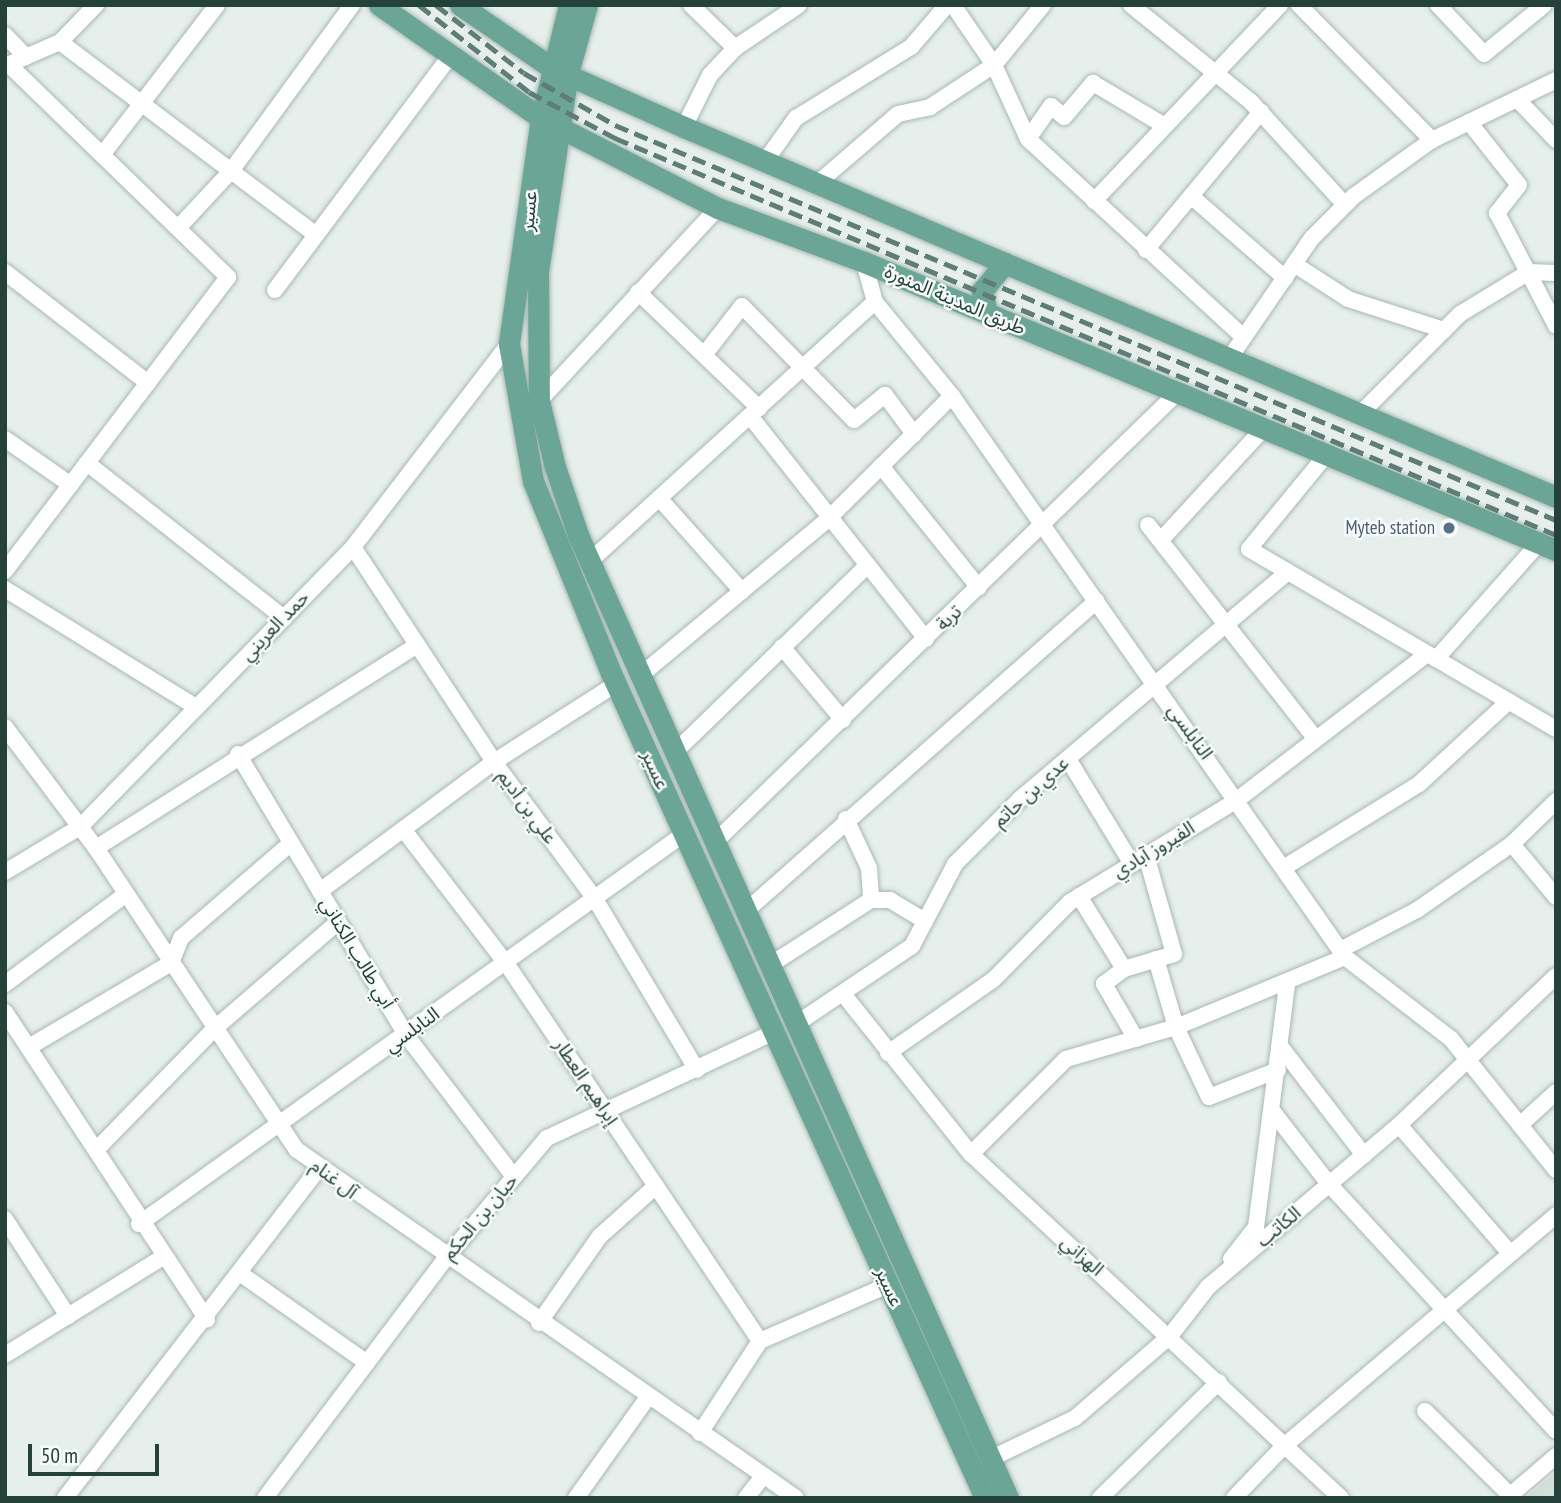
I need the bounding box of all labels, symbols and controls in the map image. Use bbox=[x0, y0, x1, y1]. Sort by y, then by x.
street label: عسير bbox=[516, 190, 542, 232]
street label: طريق المدينة المنورة bbox=[881, 260, 1029, 340]
place label: Myteb station bbox=[1345, 517, 1435, 539]
marker: Myteb station bbox=[1441, 520, 1457, 536]
street label: حمد العريني bbox=[236, 586, 314, 666]
street label: تربة bbox=[931, 600, 967, 636]
street label: النابلسي bbox=[1163, 700, 1217, 764]
street label: عسير bbox=[636, 747, 674, 793]
street label: عدي بن حاتم bbox=[988, 752, 1074, 832]
street label: علي بن أديم bbox=[492, 765, 562, 849]
street label: الفيروز آبادي bbox=[1109, 817, 1199, 883]
street label: أبي طالب الكناني bbox=[315, 893, 399, 1013]
street label: النابلسي bbox=[380, 1002, 444, 1058]
street label: إبراهيم العطار bbox=[549, 1035, 623, 1129]
street label: آل غنام bbox=[306, 1154, 362, 1204]
street label: حبان بن الحكم bbox=[437, 1169, 523, 1265]
street label: الكاتب bbox=[1252, 1202, 1306, 1252]
street label: الهزاني bbox=[1056, 1231, 1108, 1281]
street label: عسير bbox=[870, 1264, 908, 1310]
scale bar bbox=[32, 1430, 163, 1474]
text: 50 m bbox=[41, 1442, 78, 1469]

